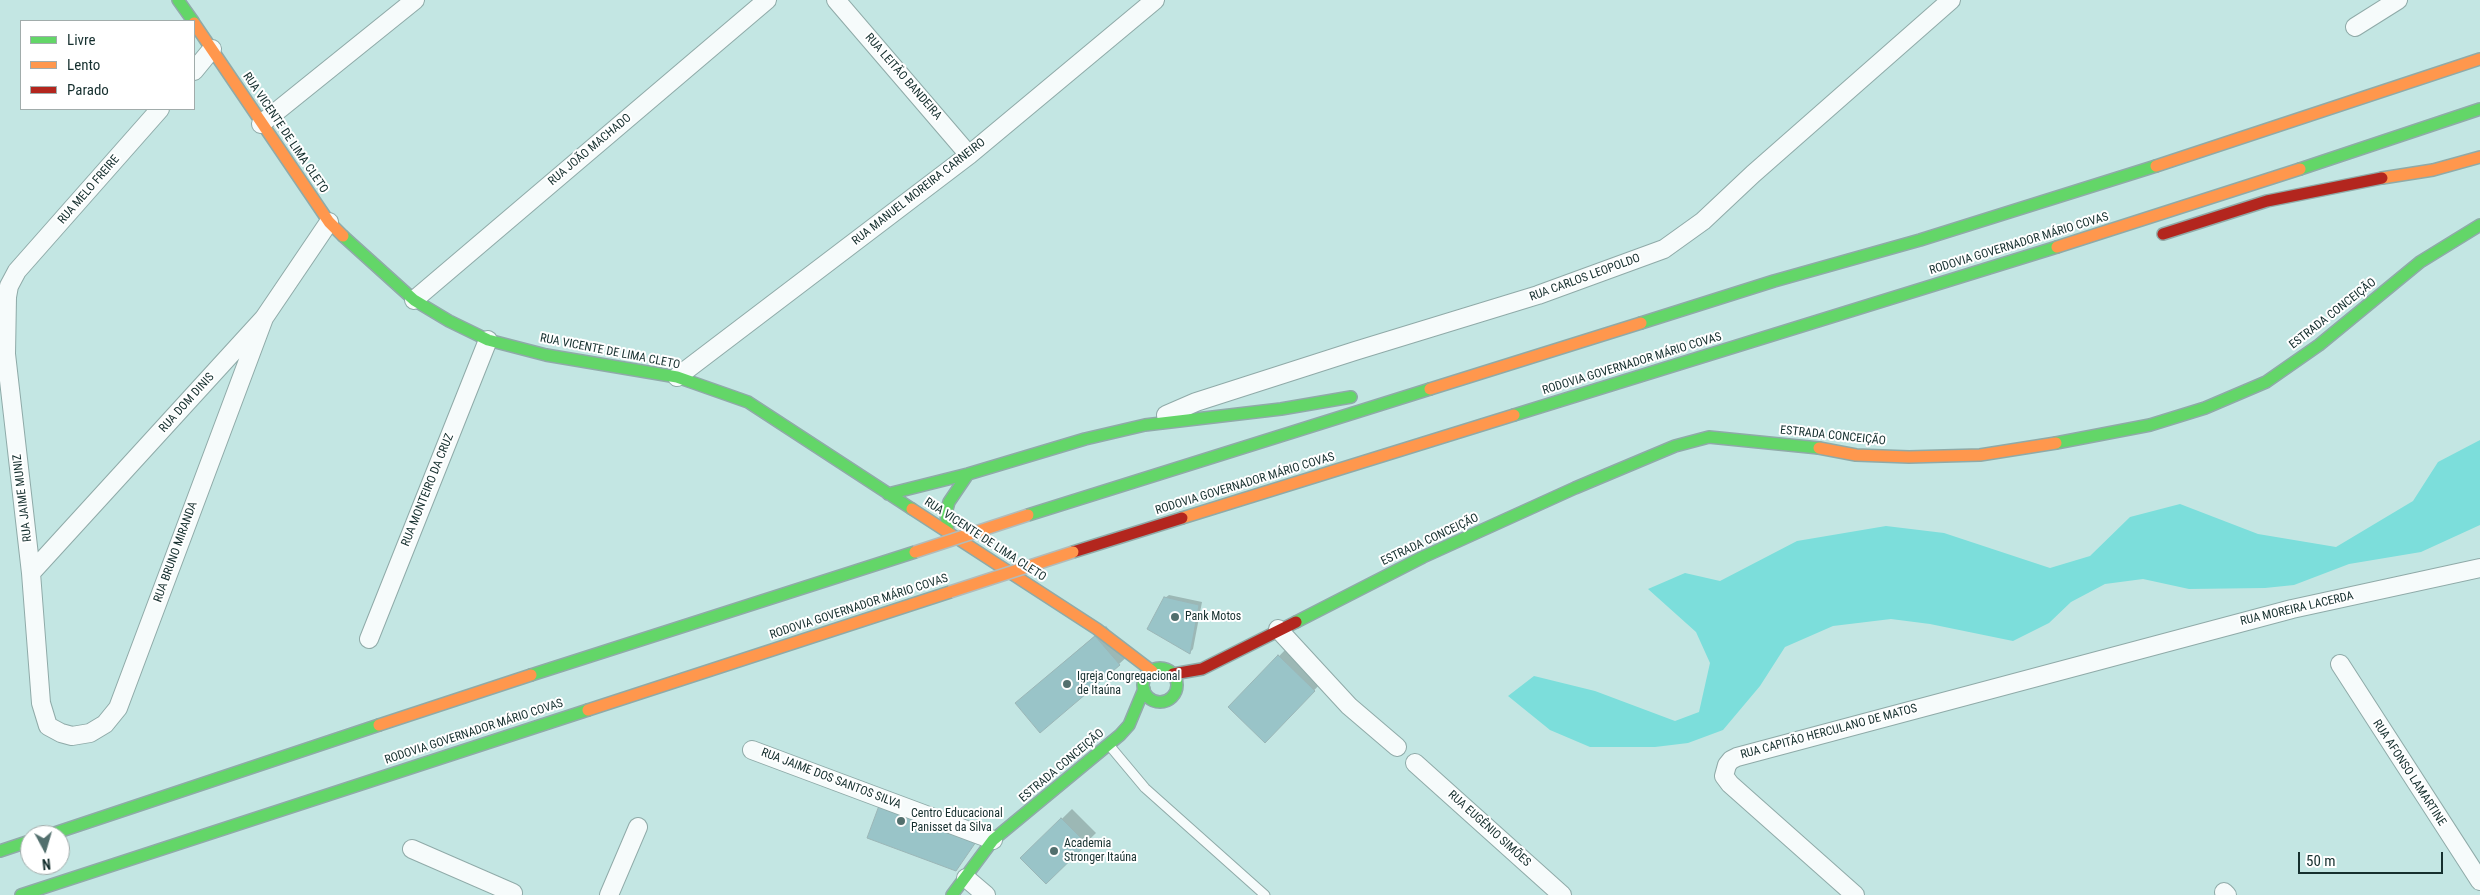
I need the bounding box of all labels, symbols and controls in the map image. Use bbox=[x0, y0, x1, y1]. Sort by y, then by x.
legend bbox=[20, 20, 195, 110]
text: Livre bbox=[67, 31, 95, 49]
street label: RUA LEITÃO BANDEIRA bbox=[862, 31, 944, 123]
text: Lento bbox=[67, 56, 100, 74]
street label: RUA VICENTE DE LIMA CLETO bbox=[239, 70, 331, 196]
text: Parado bbox=[67, 81, 109, 99]
street label: RUA JOÃO MACHADO bbox=[546, 111, 634, 189]
street label: RUA MANUEL MOREIRA CARNEIRO bbox=[850, 136, 988, 248]
street label: RUA MELO FREIRE bbox=[55, 153, 123, 227]
street label: RODOVIA GOVERNADOR MÁRIO COVAS bbox=[1928, 210, 2110, 278]
street label: RUA CARLOS LEOPOLDO bbox=[1528, 251, 1642, 305]
street label: ESTRADA CONCEIÇÃO bbox=[2287, 276, 2379, 352]
street label: RODOVIA GOVERNADOR MÁRIO COVAS bbox=[1541, 330, 1723, 398]
street label: RUA VICENTE DE LIMA CLETO bbox=[539, 331, 681, 373]
street label: RUA DOM DINIS bbox=[157, 370, 217, 436]
street label: ESTRADA CONCEIÇÃO bbox=[1779, 423, 1887, 449]
street label: RUA MONTEIRO DA CRUZ bbox=[399, 432, 457, 548]
street label: RODOVIA GOVERNADOR MÁRIO COVAS bbox=[1154, 450, 1336, 518]
street label: RUA JAIME MUNIZ bbox=[10, 453, 36, 543]
street label: RUA VICENTE DE LIMA CLETO bbox=[921, 495, 1049, 585]
street label: RUA BRUNO MIRANDA bbox=[151, 500, 201, 604]
street label: ESTRADA CONCEIÇÃO bbox=[1379, 511, 1481, 569]
street label: RODOVIA GOVERNADOR MÁRIO COVAS bbox=[768, 571, 950, 643]
street label: RUA MOREIRA LACERDA bbox=[2239, 589, 2355, 629]
place label: Pank Motos bbox=[1185, 610, 1241, 624]
marker: Pank Motos bbox=[1169, 611, 1181, 623]
place label: Igreja Congregacional de Itaúna bbox=[1077, 670, 1180, 698]
marker: Igreja Congregacional de Itaúna bbox=[1061, 678, 1073, 690]
street label: RODOVIA GOVERNADOR MÁRIO COVAS bbox=[383, 696, 565, 768]
street label: RUA CAPITÃO HERCULANO DE MATOS bbox=[1739, 701, 1919, 763]
street label: RUA AFONSO LAMARTINE bbox=[2369, 717, 2449, 829]
street label: ESTRADA CONCEIÇÃO bbox=[1017, 726, 1107, 806]
street label: RUA JAIME DOS SANTOS SILVA bbox=[759, 746, 903, 812]
street label: RUA EUGÊNIO SIMÕES bbox=[1445, 788, 1533, 870]
place label: Centro Educacional Panisset da Silva bbox=[911, 807, 1003, 835]
marker: Centro Educacional Panisset da Silva bbox=[895, 815, 907, 827]
north arrow bbox=[20, 825, 70, 875]
place label: Academia Stronger Itaúna bbox=[1064, 837, 1137, 865]
scale bar bbox=[2300, 842, 2445, 874]
marker: Academia Stronger Itaúna bbox=[1048, 845, 1060, 857]
text: 50 m bbox=[2306, 852, 2336, 870]
text: N bbox=[41, 856, 52, 872]

